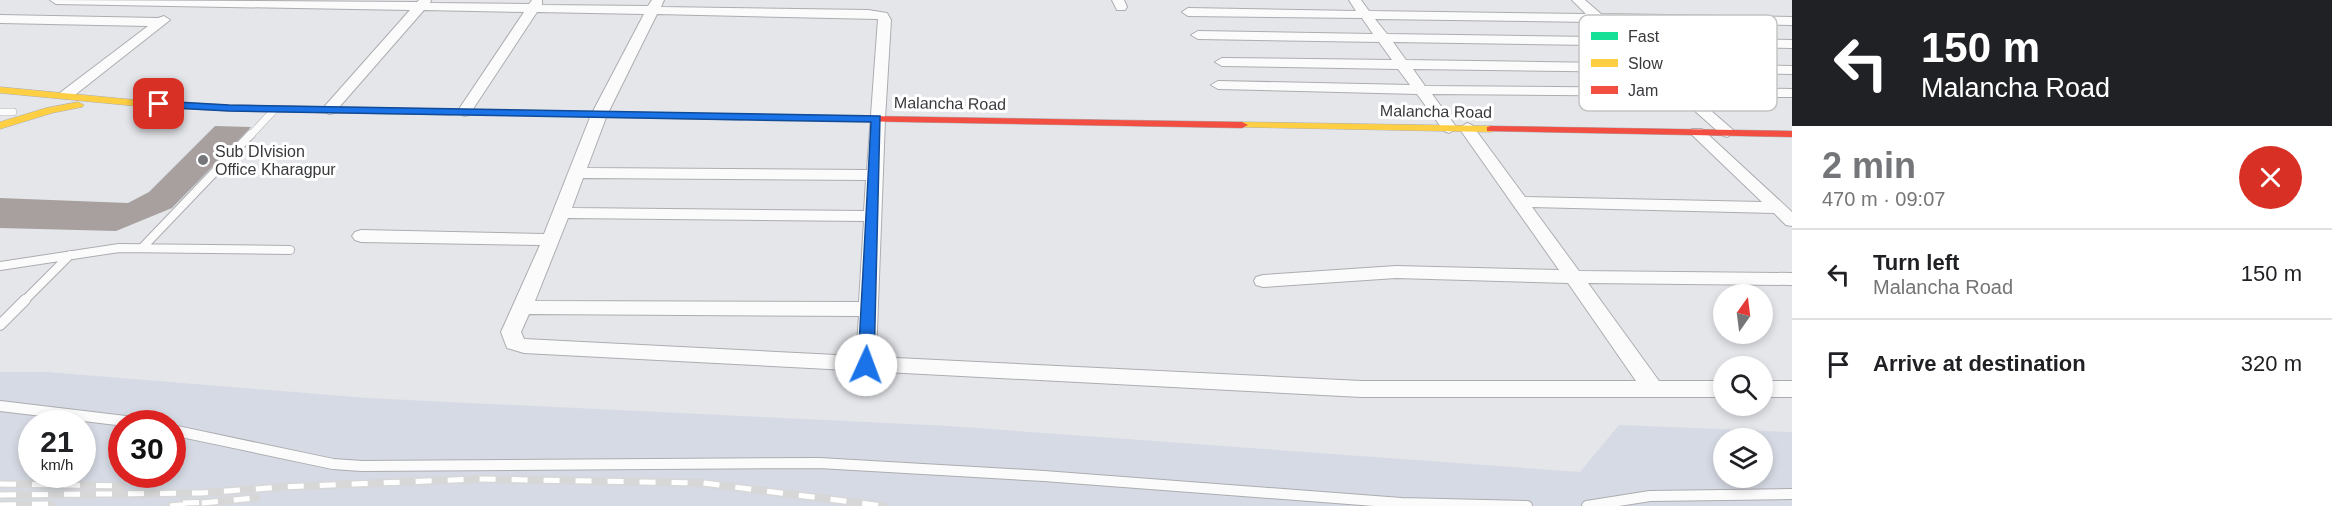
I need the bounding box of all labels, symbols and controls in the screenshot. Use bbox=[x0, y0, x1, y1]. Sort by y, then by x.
legend bbox=[1579, 15, 1777, 111]
icon: left bbox=[1822, 24, 1900, 102]
text: 150 m bbox=[1921, 24, 2040, 71]
text: Fast bbox=[1628, 28, 1660, 45]
text: Slow bbox=[1628, 55, 1663, 72]
text: Malancha Road bbox=[1921, 73, 2110, 103]
pin bbox=[133, 78, 184, 129]
text: Jam bbox=[1628, 82, 1658, 99]
icon: arrive bbox=[142, 87, 175, 120]
street label: Malancha Road bbox=[894, 94, 1006, 113]
street label: Malancha Road bbox=[1380, 102, 1492, 121]
place label: Sub DIvision Office Kharagpur bbox=[215, 143, 336, 178]
text: 2 min bbox=[1822, 145, 1916, 186]
button: close bbox=[2239, 146, 2302, 209]
marker: Sub DIvision Office Kharagpur bbox=[196, 153, 210, 167]
text: 470 m · 09:07 bbox=[1822, 188, 1945, 210]
text: Turn left bbox=[1873, 250, 1959, 275]
icon: left bbox=[1822, 258, 1855, 291]
text: 150 m bbox=[2241, 261, 2302, 286]
text: Malancha Road bbox=[1873, 276, 2013, 298]
north arrow bbox=[1713, 284, 1773, 344]
map controls bbox=[1713, 284, 1773, 488]
position arrow bbox=[834, 333, 898, 397]
icon: arrive bbox=[1822, 348, 1855, 381]
text: Arrive at destination bbox=[1873, 351, 2086, 376]
text: 320 m bbox=[2241, 351, 2302, 376]
button: search bbox=[1713, 356, 1773, 416]
speed limit sign: 30 bbox=[108, 410, 186, 488]
text: 21 bbox=[40, 425, 74, 458]
button: layers bbox=[1713, 428, 1773, 488]
text: km/h bbox=[41, 456, 73, 473]

